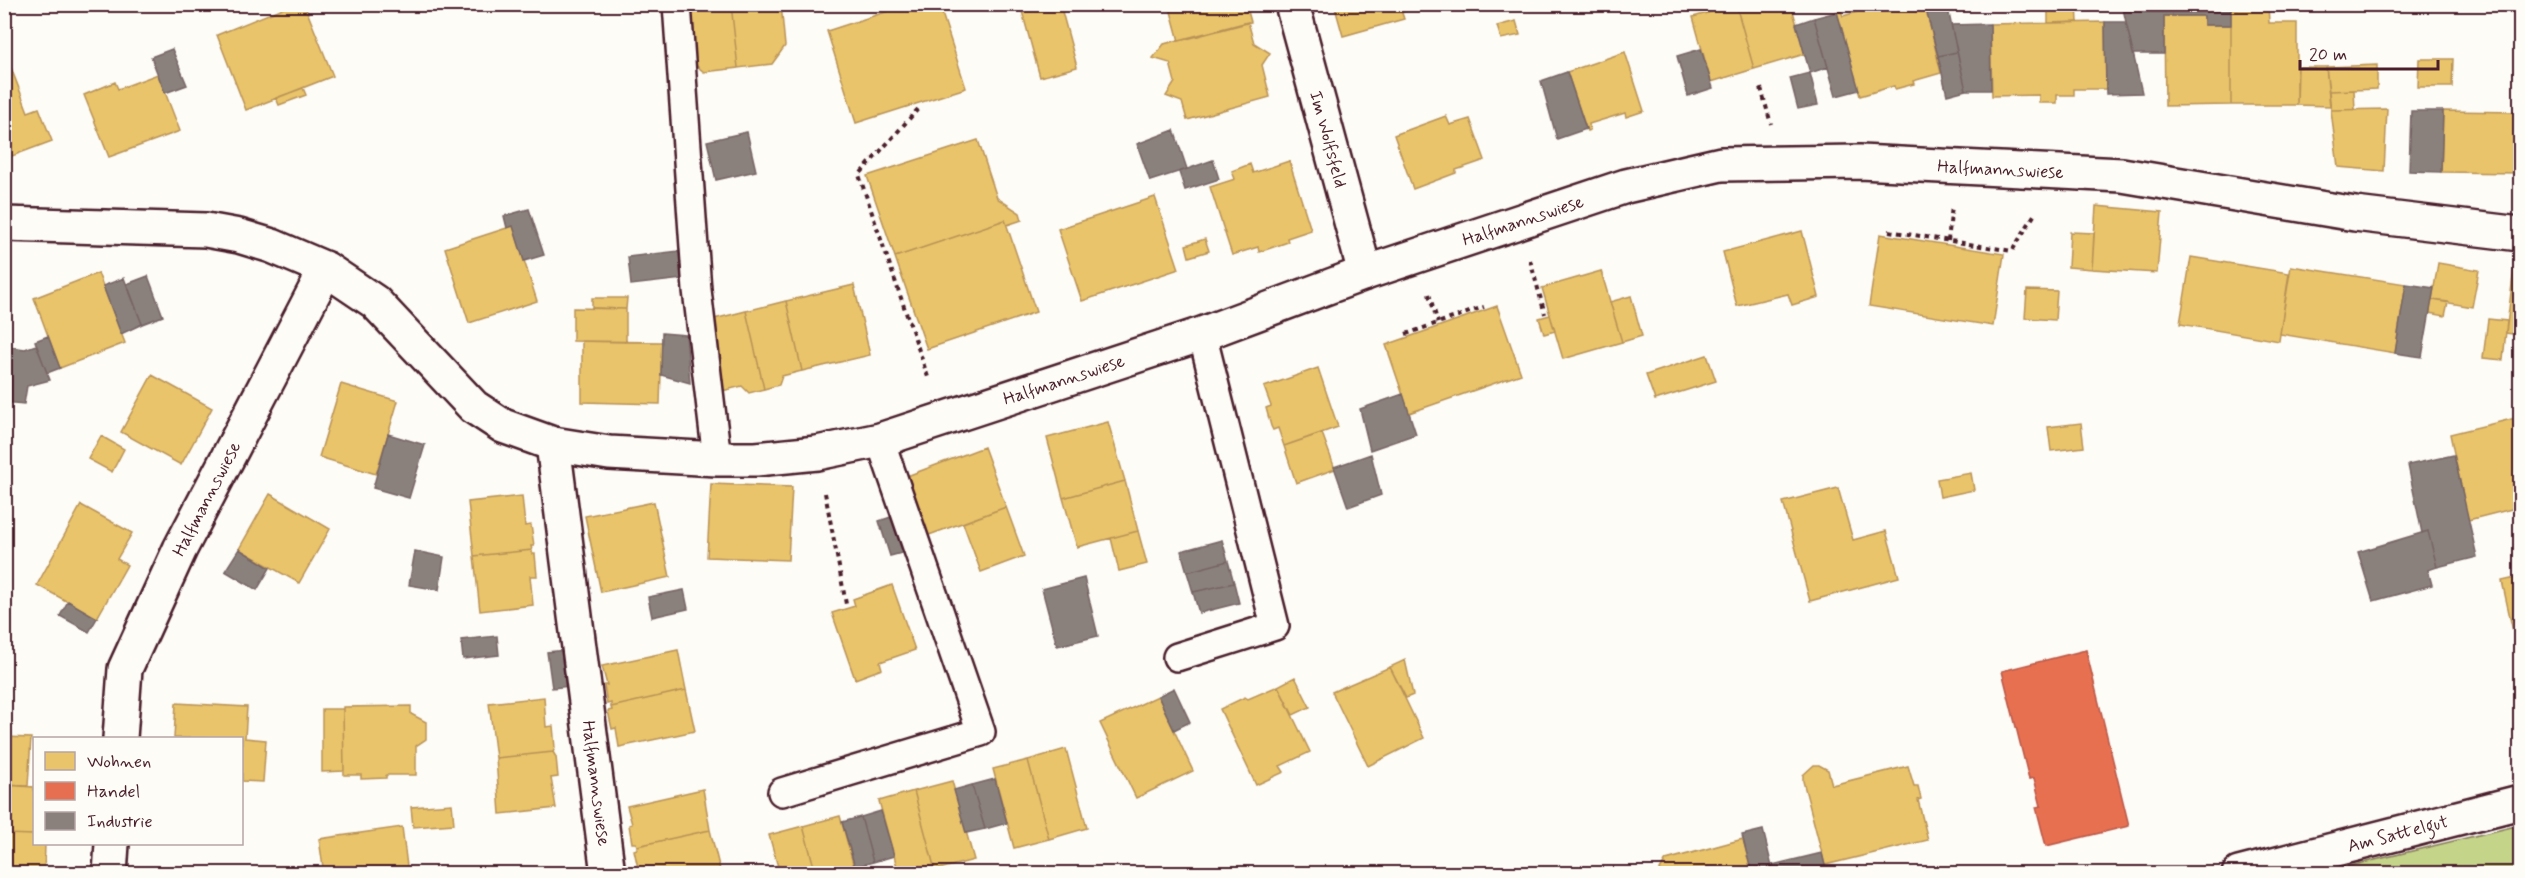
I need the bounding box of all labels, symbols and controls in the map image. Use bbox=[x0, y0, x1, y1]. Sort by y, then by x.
scale bar bbox=[2300, 33, 2438, 71]
text: 20 m bbox=[2309, 43, 2347, 67]
street label: Im Wolfsfeld bbox=[1303, 88, 1352, 190]
street label: Halfmannswiese bbox=[1937, 155, 2064, 185]
street label: Halfmannswiese bbox=[1459, 190, 1587, 253]
street label: Halfmannswiese bbox=[1000, 349, 1128, 412]
street label: Halfmannswiese bbox=[167, 437, 247, 560]
street label: Halfmannswiese bbox=[575, 719, 615, 848]
legend bbox=[33, 737, 243, 845]
text: Wohnen bbox=[87, 750, 151, 774]
text: Handel bbox=[87, 780, 140, 804]
text: Industrie bbox=[87, 810, 153, 834]
street label: Am Sattelgut bbox=[2345, 810, 2451, 859]

